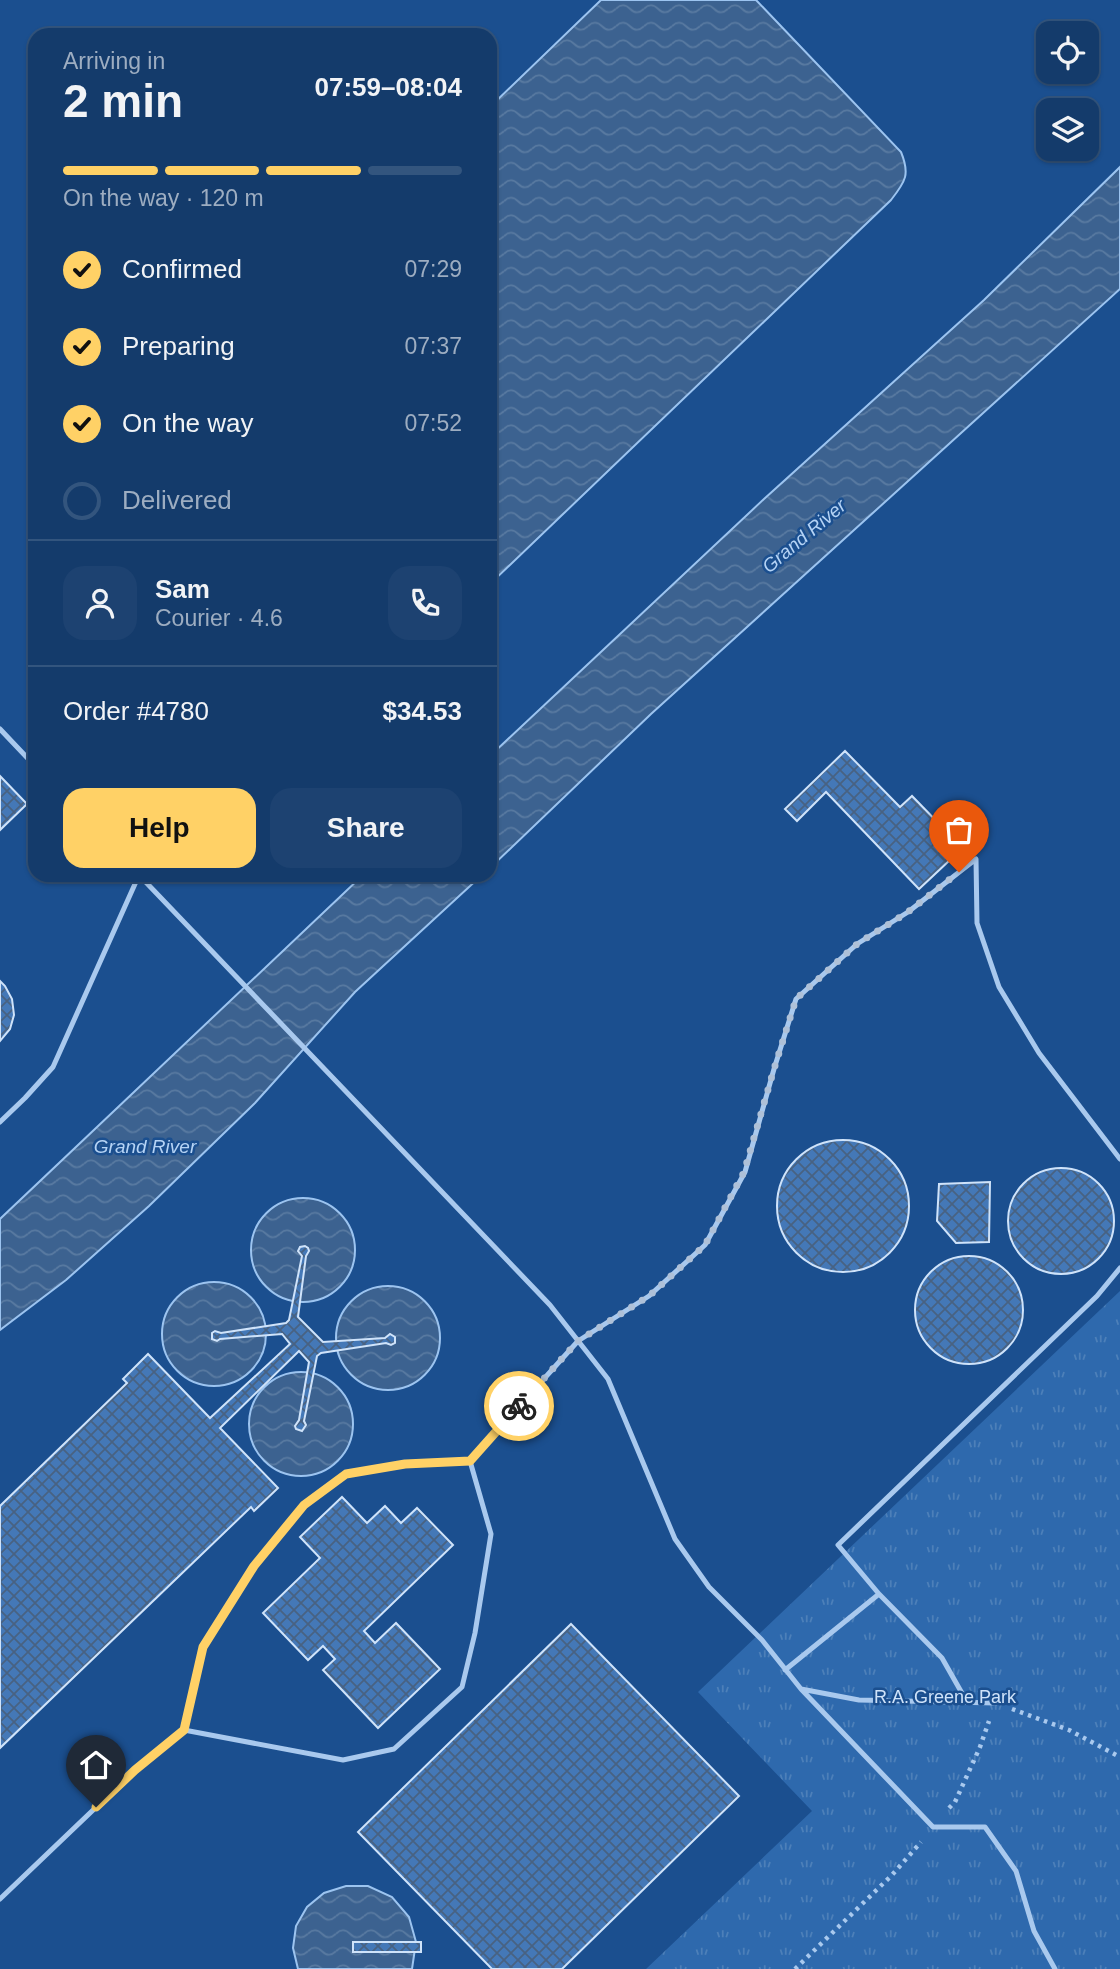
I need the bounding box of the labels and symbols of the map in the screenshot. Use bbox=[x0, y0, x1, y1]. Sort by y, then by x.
water label: Grand River bbox=[758, 495, 850, 577]
pin bbox=[929, 800, 989, 872]
water label: Grand River bbox=[94, 1136, 197, 1157]
courier bbox=[484, 1371, 554, 1441]
park label: R.A. Greene Park bbox=[874, 1687, 1017, 1707]
pin bbox=[66, 1735, 126, 1807]

